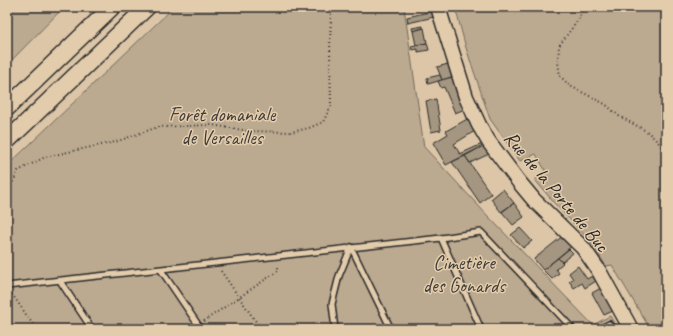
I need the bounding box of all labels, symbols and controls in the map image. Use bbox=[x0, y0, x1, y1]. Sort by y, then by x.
park label: Forêt domaniale de Versailles bbox=[169, 102, 277, 150]
street label: Rue de la Porte de Buc bbox=[499, 126, 615, 257]
park label: Cimetière des Gonards bbox=[423, 250, 507, 298]

